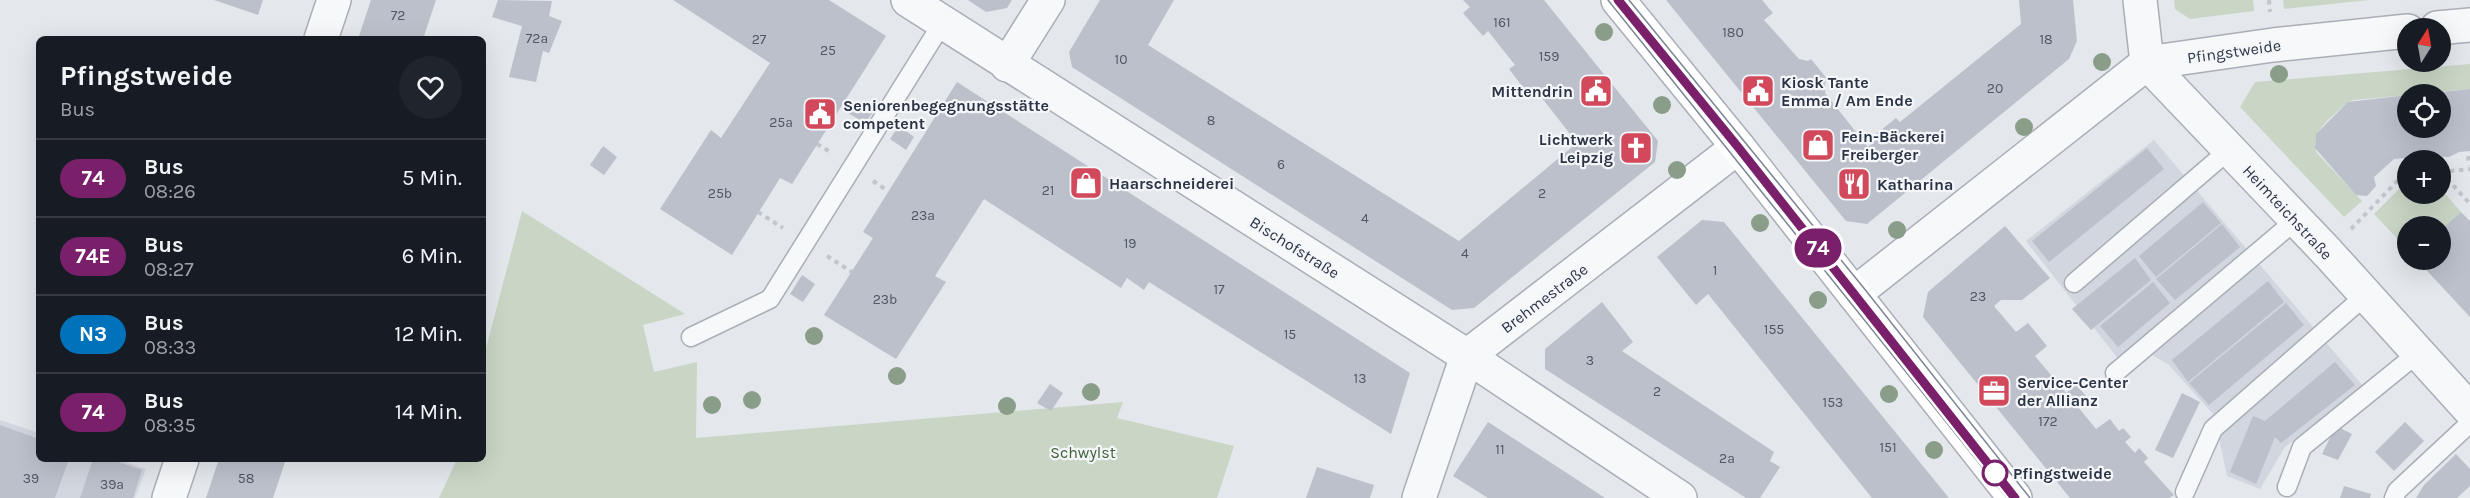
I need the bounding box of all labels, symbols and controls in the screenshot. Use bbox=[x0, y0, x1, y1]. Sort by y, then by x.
house number: 72 bbox=[391, 7, 405, 24]
house number: 161 bbox=[1493, 14, 1511, 31]
north arrow bbox=[2397, 18, 2451, 72]
map controls bbox=[2397, 18, 2451, 270]
house number: 180 bbox=[1722, 24, 1744, 41]
house number: 72a bbox=[526, 30, 548, 47]
house number: 27 bbox=[752, 31, 767, 48]
house number: 18 bbox=[2039, 31, 2053, 48]
street label: Pfingstweide bbox=[2186, 36, 2282, 67]
house number: 25 bbox=[820, 42, 836, 59]
house number: 159 bbox=[1539, 48, 1559, 65]
house number: 10 bbox=[1115, 51, 1127, 68]
button: heart bbox=[399, 56, 462, 119]
text: Pfingstweide bbox=[60, 59, 233, 92]
public building icon: Mittendrin bbox=[1578, 73, 1614, 109]
public building icon: Kiosk Tante Emma / Am Ende bbox=[1740, 73, 1776, 109]
place label: Kiosk Tante Emma / Am Ende bbox=[1781, 73, 1913, 110]
house number: 20 bbox=[1987, 80, 2003, 97]
place label: Mittendrin bbox=[1491, 82, 1573, 101]
button: locate bbox=[2397, 84, 2451, 138]
public building icon: Seniorenbegegnungsstätte competent bbox=[802, 96, 838, 132]
place label: Seniorenbegegnungsstätte competent bbox=[843, 96, 1049, 133]
text: Bus bbox=[60, 98, 95, 121]
house number: 8 bbox=[1207, 112, 1215, 129]
house number: 25a bbox=[769, 114, 793, 131]
shop icon: Fein-Bäckerei Freiberger bbox=[1800, 127, 1836, 163]
place label: Fein-Bäckerei Freiberger bbox=[1841, 127, 1945, 164]
place label: Lichtwerk Leipzig bbox=[1539, 130, 1614, 167]
church icon: Lichtwerk Leipzig bbox=[1618, 130, 1654, 166]
button: + bbox=[2397, 150, 2451, 204]
text: Bus bbox=[144, 154, 184, 180]
house number: 6 bbox=[1277, 156, 1285, 173]
street label: Heimteichstraße bbox=[2239, 161, 2336, 264]
text: 5 Min. bbox=[402, 165, 462, 191]
shop icon: Haarschneiderei bbox=[1068, 165, 1104, 201]
text: 74 bbox=[82, 166, 104, 190]
restaurant icon: Katharina bbox=[1836, 166, 1872, 202]
place label: Haarschneiderei bbox=[1109, 174, 1234, 193]
place label: Katharina bbox=[1877, 175, 1953, 194]
text: 08:26 bbox=[144, 180, 196, 203]
house number: 21 bbox=[1042, 182, 1054, 199]
house number: 25b bbox=[708, 185, 732, 202]
house number: 2 bbox=[1538, 185, 1546, 202]
house number: 23a bbox=[911, 207, 935, 224]
house number: 4 bbox=[1361, 210, 1369, 227]
street label: Bischofstraße bbox=[1246, 212, 1343, 282]
button: − bbox=[2397, 216, 2451, 270]
line badge: 74 bbox=[1791, 228, 1845, 268]
text: Bus bbox=[144, 232, 184, 258]
house number: 19 bbox=[1124, 235, 1136, 252]
text: 74 bbox=[1807, 236, 1829, 260]
text: 6 Min. bbox=[402, 243, 462, 269]
text: 74E bbox=[75, 244, 111, 268]
house number: 4 bbox=[1461, 245, 1469, 262]
text: 08:27 bbox=[144, 258, 194, 281]
street label: Brehmestraße bbox=[1497, 260, 1591, 337]
house number: 1 bbox=[1713, 262, 1717, 279]
house number: 17 bbox=[1213, 281, 1225, 298]
house number: 23 bbox=[1970, 288, 1986, 305]
house number: 23b bbox=[873, 291, 897, 308]
text: Bus bbox=[144, 310, 184, 336]
text: 12 Min. bbox=[394, 321, 462, 347]
house number: 155 bbox=[1764, 321, 1784, 338]
text: N3 bbox=[79, 322, 107, 346]
house number: 15 bbox=[1284, 326, 1296, 343]
text: 08:33 bbox=[144, 336, 196, 359]
house number: 3 bbox=[1586, 352, 1594, 369]
house number: 13 bbox=[1354, 370, 1366, 387]
office icon: Service-Center der Allianz bbox=[1976, 373, 2012, 409]
place label: Service-Center der Allianz bbox=[2017, 373, 2129, 410]
house number: 2 bbox=[1653, 383, 1661, 400]
text: Bus bbox=[144, 388, 184, 414]
house number: 153 bbox=[1823, 394, 1843, 411]
text: 14 Min. bbox=[395, 399, 462, 425]
text: 74 bbox=[82, 400, 104, 424]
house number: 172 bbox=[2038, 413, 2058, 430]
text: 08:35 bbox=[144, 414, 196, 437]
house number: 151 bbox=[1879, 439, 1897, 456]
house number: 11 bbox=[1495, 441, 1505, 458]
park label: Schwylst bbox=[1050, 443, 1116, 462]
house number: 2a bbox=[1719, 450, 1735, 467]
marker: Pfingstweide bbox=[1982, 460, 2008, 486]
place label: Pfingstweide bbox=[2013, 464, 2112, 483]
house number: 39 bbox=[23, 470, 39, 487]
house number: 58 bbox=[238, 470, 254, 487]
house number: 39a bbox=[100, 476, 124, 493]

